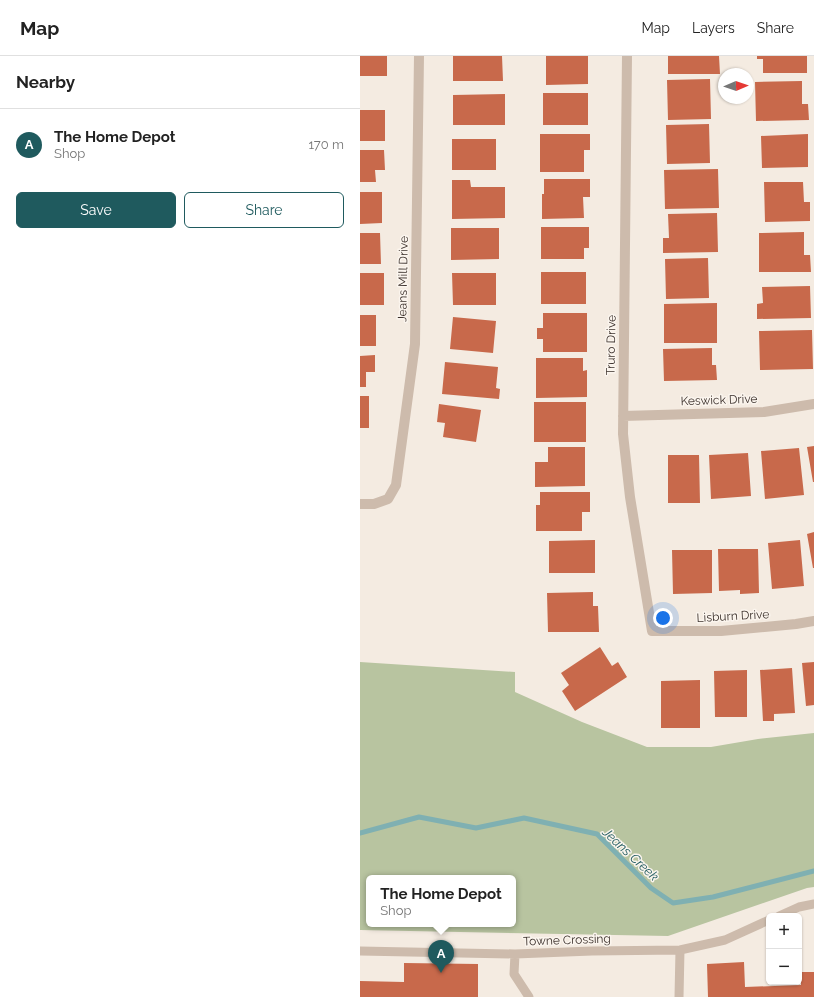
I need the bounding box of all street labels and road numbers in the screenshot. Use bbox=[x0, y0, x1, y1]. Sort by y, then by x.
street label: Jeans Mill Drive bbox=[395, 236, 411, 322]
street label: Truro Drive bbox=[603, 315, 619, 375]
street label: Keswick Drive bbox=[680, 392, 758, 408]
street label: Lisburn Drive bbox=[696, 607, 770, 625]
street label: Towne Crossing bbox=[523, 931, 611, 949]

